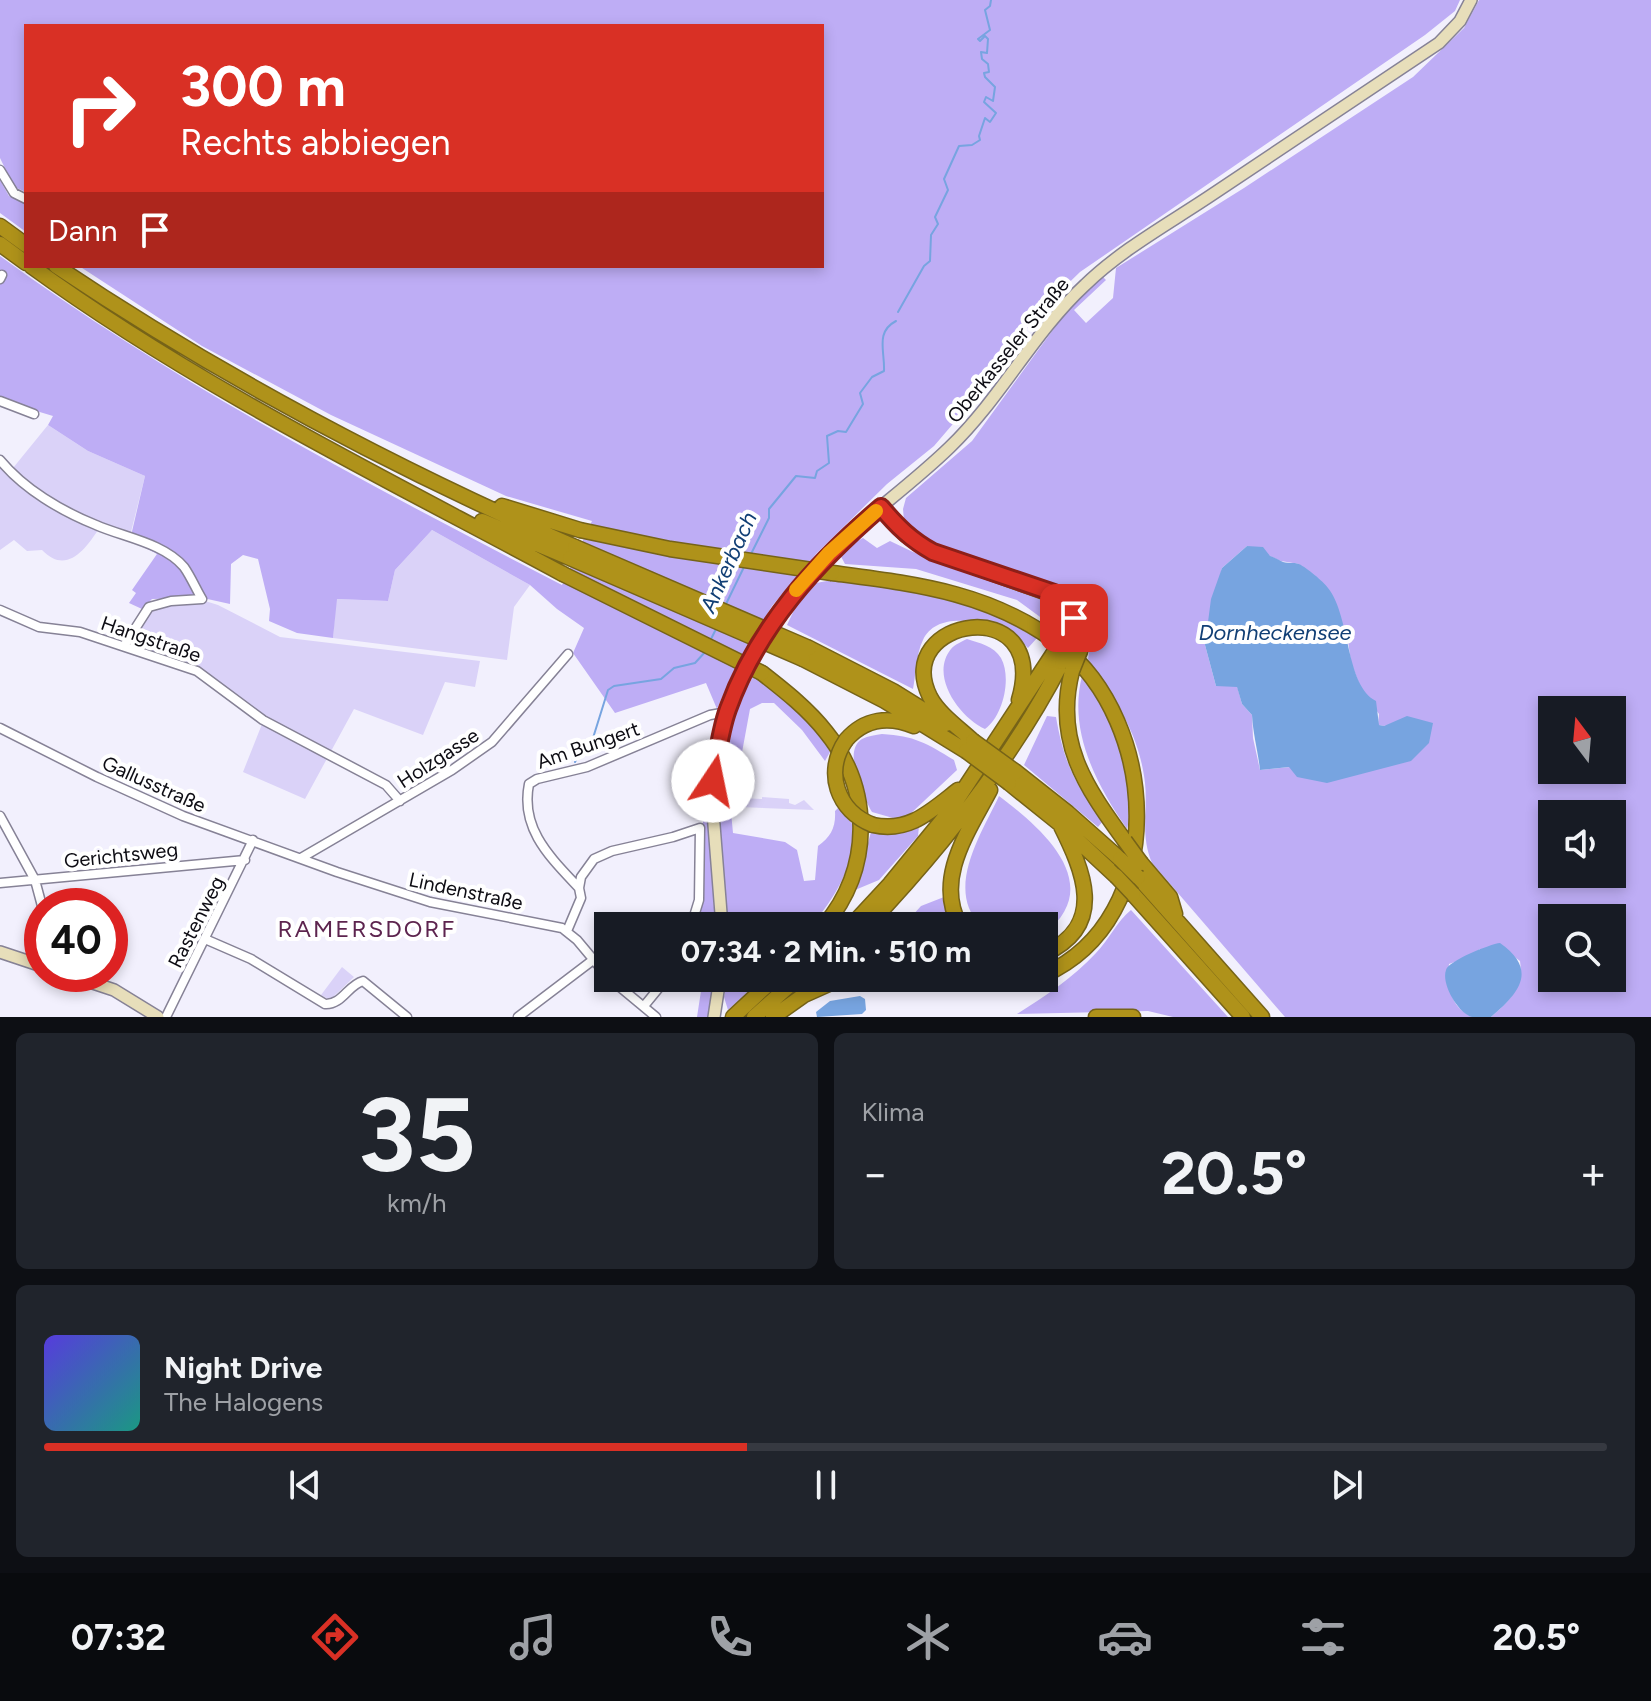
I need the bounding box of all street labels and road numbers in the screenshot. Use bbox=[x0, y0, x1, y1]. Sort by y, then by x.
street label: Oberkasseler Straße bbox=[942, 272, 1074, 428]
street label: Hangstraße bbox=[98, 611, 204, 667]
street label: Am Bungert bbox=[533, 716, 643, 774]
street label: Holzgasse bbox=[393, 723, 483, 793]
street label: Gallusstraße bbox=[99, 751, 210, 818]
street label: Gerichtsweg bbox=[63, 837, 179, 873]
street label: Lindenstraße bbox=[407, 867, 525, 915]
street label: Rastenweg bbox=[163, 872, 229, 972]

